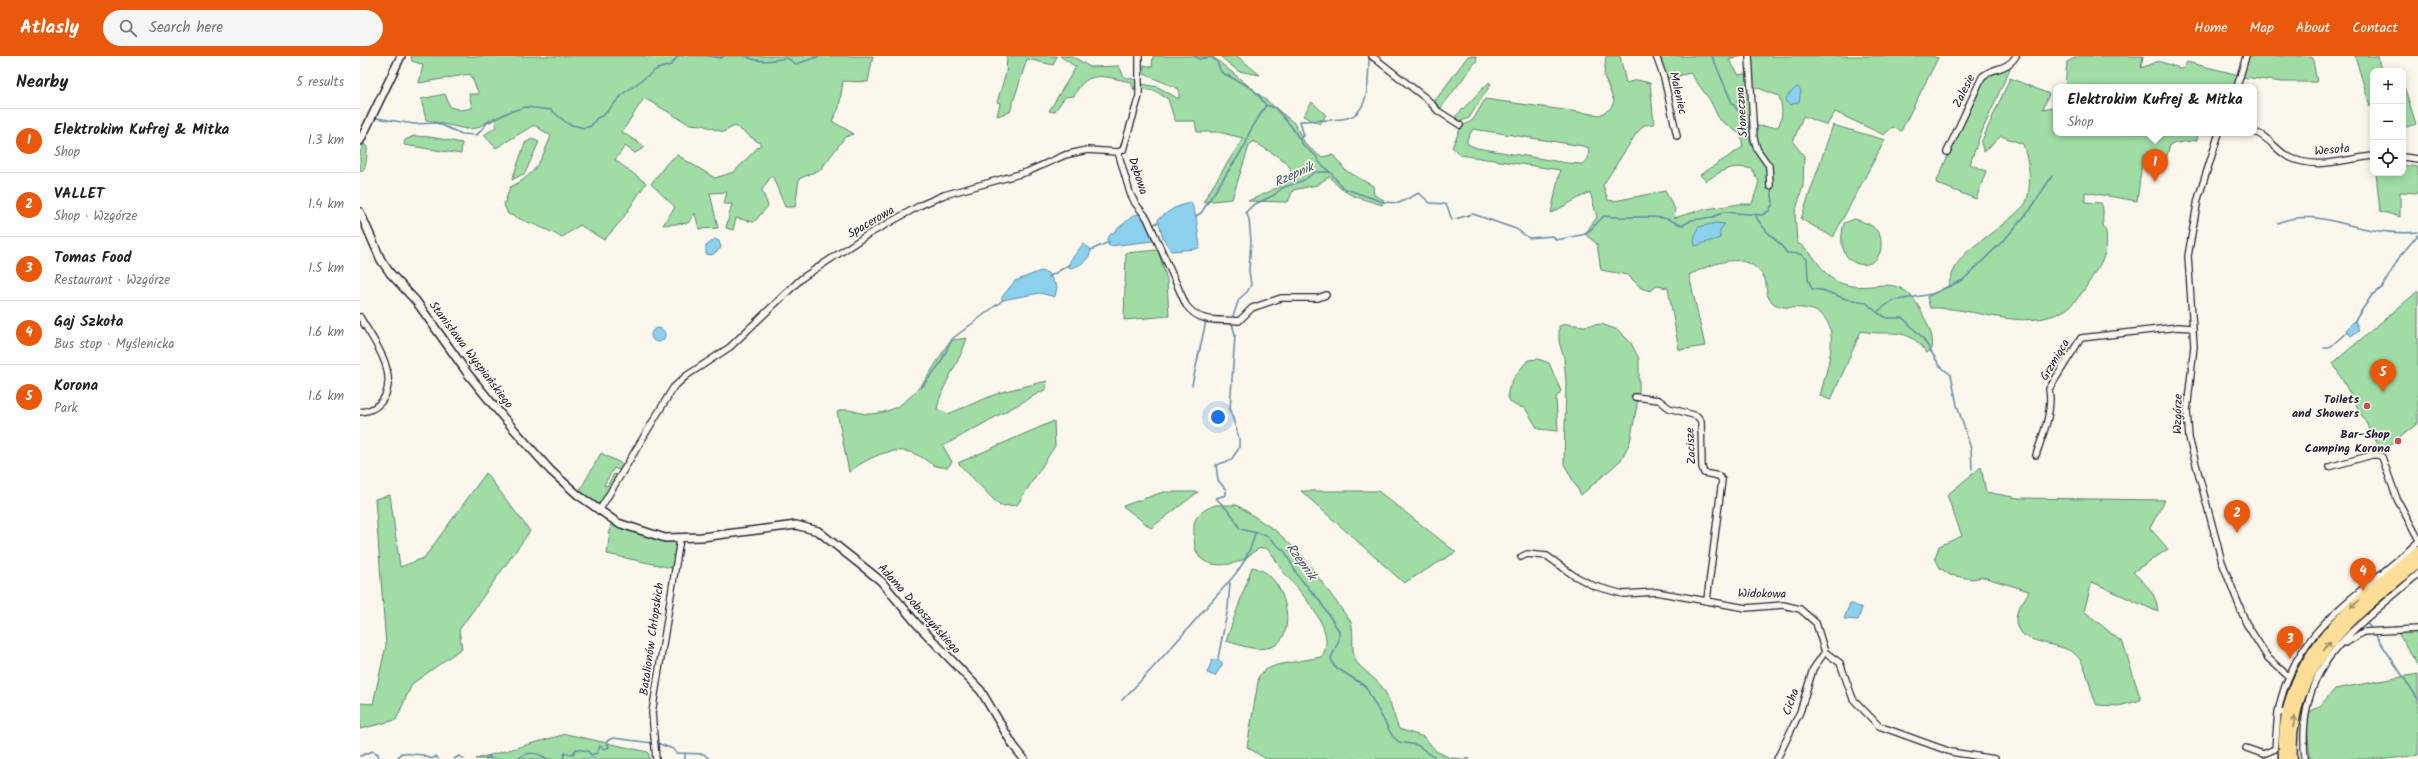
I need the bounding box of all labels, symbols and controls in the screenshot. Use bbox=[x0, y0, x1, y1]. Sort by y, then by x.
search box bbox=[103, 10, 383, 46]
text: Atlasly bbox=[20, 13, 79, 43]
text: Search here bbox=[149, 16, 223, 40]
icon: search bbox=[117, 17, 139, 39]
text: Home bbox=[2194, 17, 2228, 39]
text: Map bbox=[2250, 17, 2274, 39]
text: About bbox=[2296, 17, 2330, 39]
text: Contact bbox=[2352, 17, 2398, 39]
map controls bbox=[2370, 68, 2406, 176]
button: + bbox=[2370, 68, 2406, 104]
text: Nearby bbox=[16, 69, 68, 96]
street label: Maleniec bbox=[1664, 70, 1692, 116]
street label: Zalesie bbox=[1948, 71, 1980, 111]
text: 5 results bbox=[296, 72, 344, 93]
popup bbox=[2053, 84, 2257, 136]
street label: Słoneczna bbox=[1731, 86, 1753, 138]
text: Elektrokim Kufrej & Mitka bbox=[2067, 88, 2243, 112]
button: − bbox=[2370, 104, 2406, 140]
text: Shop bbox=[2067, 112, 2093, 133]
text: Elektrokim Kufrej & Mitka bbox=[54, 118, 229, 142]
text: 1 bbox=[27, 130, 31, 151]
text: 1.3 km bbox=[308, 130, 344, 151]
street label: Wesoła bbox=[2314, 139, 2351, 161]
button: locate bbox=[2370, 140, 2406, 176]
text: Shop bbox=[54, 142, 80, 163]
pin: 1 bbox=[2142, 149, 2168, 182]
street label: Dębowa bbox=[1123, 155, 1153, 198]
water label: Rzepnik bbox=[1271, 156, 1319, 193]
text: VALLET bbox=[54, 182, 104, 206]
text: 2 bbox=[25, 194, 33, 215]
text: 1.4 km bbox=[308, 194, 344, 215]
street label: Spacerowa bbox=[844, 201, 898, 243]
text: Shop · Wzgórze bbox=[54, 206, 137, 227]
text: Tomas Food bbox=[54, 246, 132, 270]
text: 3 bbox=[25, 258, 33, 279]
text: 1.5 km bbox=[308, 258, 344, 279]
text: Restaurant · Wzgórze bbox=[54, 270, 170, 291]
street label: Stanisława Wyspiańskiego bbox=[424, 297, 518, 413]
text: Gaj Szkoła bbox=[54, 310, 123, 334]
text: 4 bbox=[25, 322, 33, 343]
text: 1.6 km bbox=[308, 322, 344, 343]
text: Bus stop · Myślenicka bbox=[54, 334, 174, 355]
street label: Grzmiąca bbox=[2035, 335, 2075, 384]
pin: 5 bbox=[2370, 359, 2396, 392]
text: Korona bbox=[54, 374, 98, 398]
text: 5 bbox=[26, 386, 32, 407]
text: 1.6 km bbox=[308, 386, 344, 407]
place label: Toilets and Showers bbox=[2292, 390, 2359, 423]
street label: Wzgórze bbox=[2168, 393, 2188, 434]
text: Park bbox=[54, 398, 78, 419]
marker: Toilets and Showers bbox=[2362, 401, 2372, 411]
your location bbox=[1208, 407, 1228, 427]
place label: Bar-Shop Camping Korona bbox=[2305, 425, 2391, 458]
street label: Zacisze bbox=[1681, 426, 1701, 465]
marker: Bar-Shop Camping Korona bbox=[2393, 436, 2403, 446]
pin: 2 bbox=[2224, 500, 2250, 533]
water label: Rzepnik bbox=[1280, 539, 1323, 586]
pin: 4 bbox=[2350, 558, 2376, 591]
street label: Adama Doboszyńskiego bbox=[873, 559, 965, 659]
street label: Batalionów Chłopskich bbox=[635, 581, 669, 697]
street label: Widokowa bbox=[1738, 584, 1787, 604]
one-way arrow bbox=[2351, 599, 2361, 608]
pin: 3 bbox=[2277, 626, 2303, 659]
one-way arrow bbox=[2322, 640, 2331, 651]
street label: Cicha bbox=[1778, 686, 1805, 718]
one-way arrow bbox=[2290, 716, 2298, 729]

